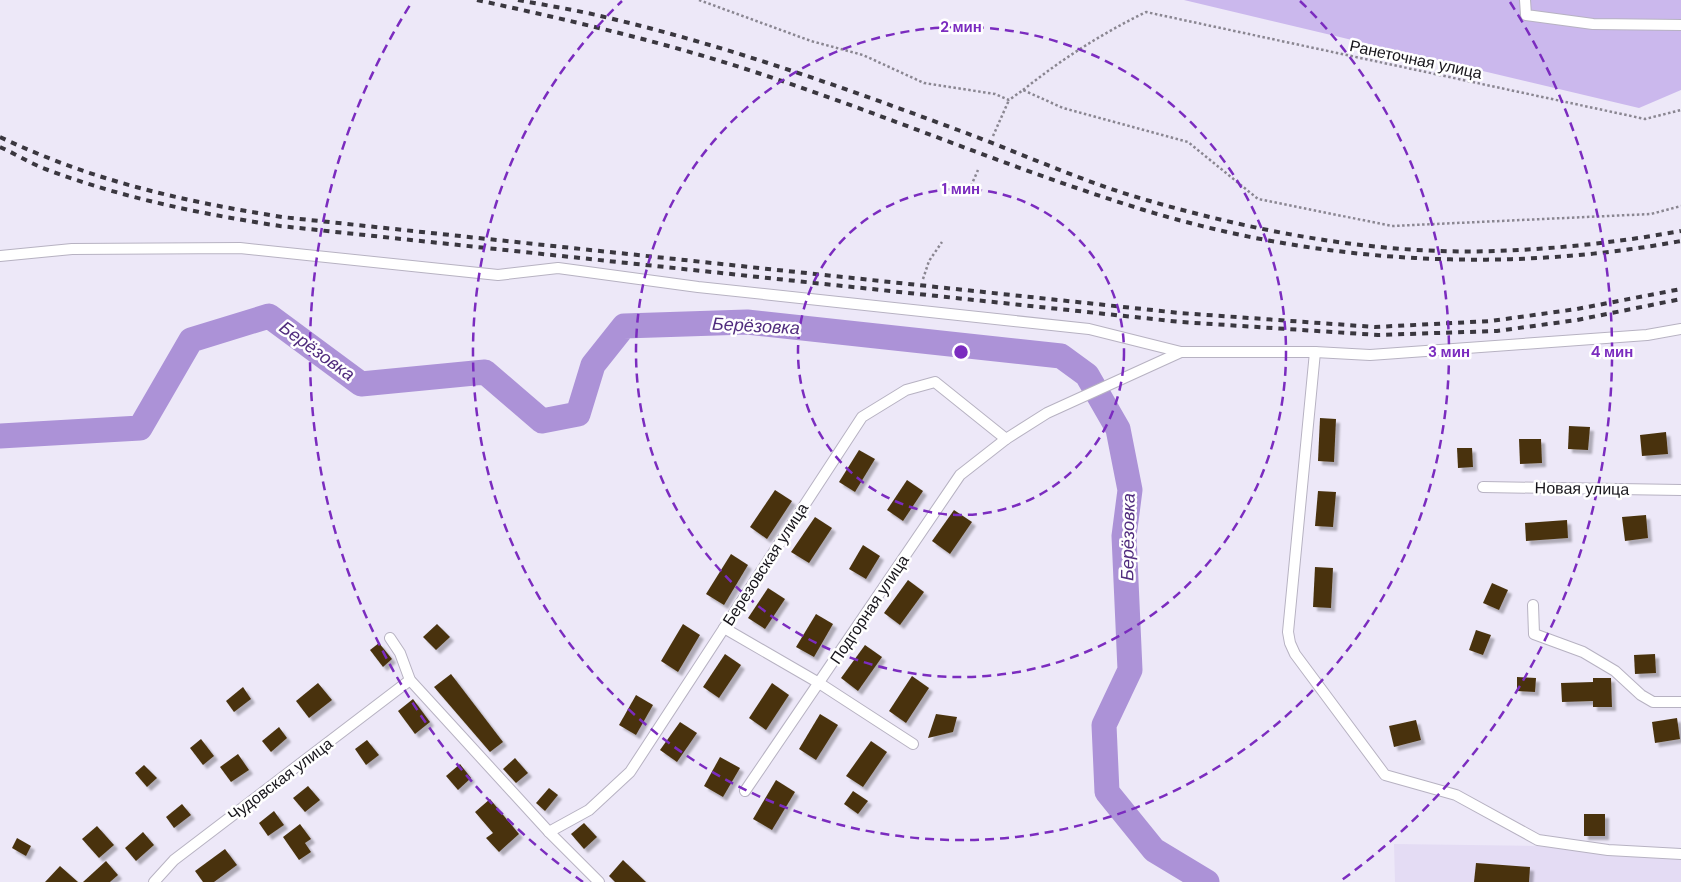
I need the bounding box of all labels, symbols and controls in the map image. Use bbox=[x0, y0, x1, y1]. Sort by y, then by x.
text: 2 мин bbox=[940, 17, 982, 37]
street label: Ранеточная улица bbox=[1348, 35, 1484, 84]
text: 1 мин bbox=[942, 179, 980, 199]
water label: Берёзовка bbox=[712, 312, 800, 340]
water label: Берёзовка bbox=[274, 315, 360, 387]
text: 3 мин bbox=[1428, 342, 1470, 362]
text: 4 мин bbox=[1591, 342, 1633, 362]
centre of rings bbox=[952, 343, 970, 361]
street label: Новая улица bbox=[1535, 477, 1630, 500]
water label: Берёзовка bbox=[1115, 493, 1141, 581]
street label: Березовская улица bbox=[718, 499, 813, 630]
street label: Подгорная улица bbox=[825, 551, 914, 668]
street label: Чудовская улица bbox=[224, 733, 337, 826]

